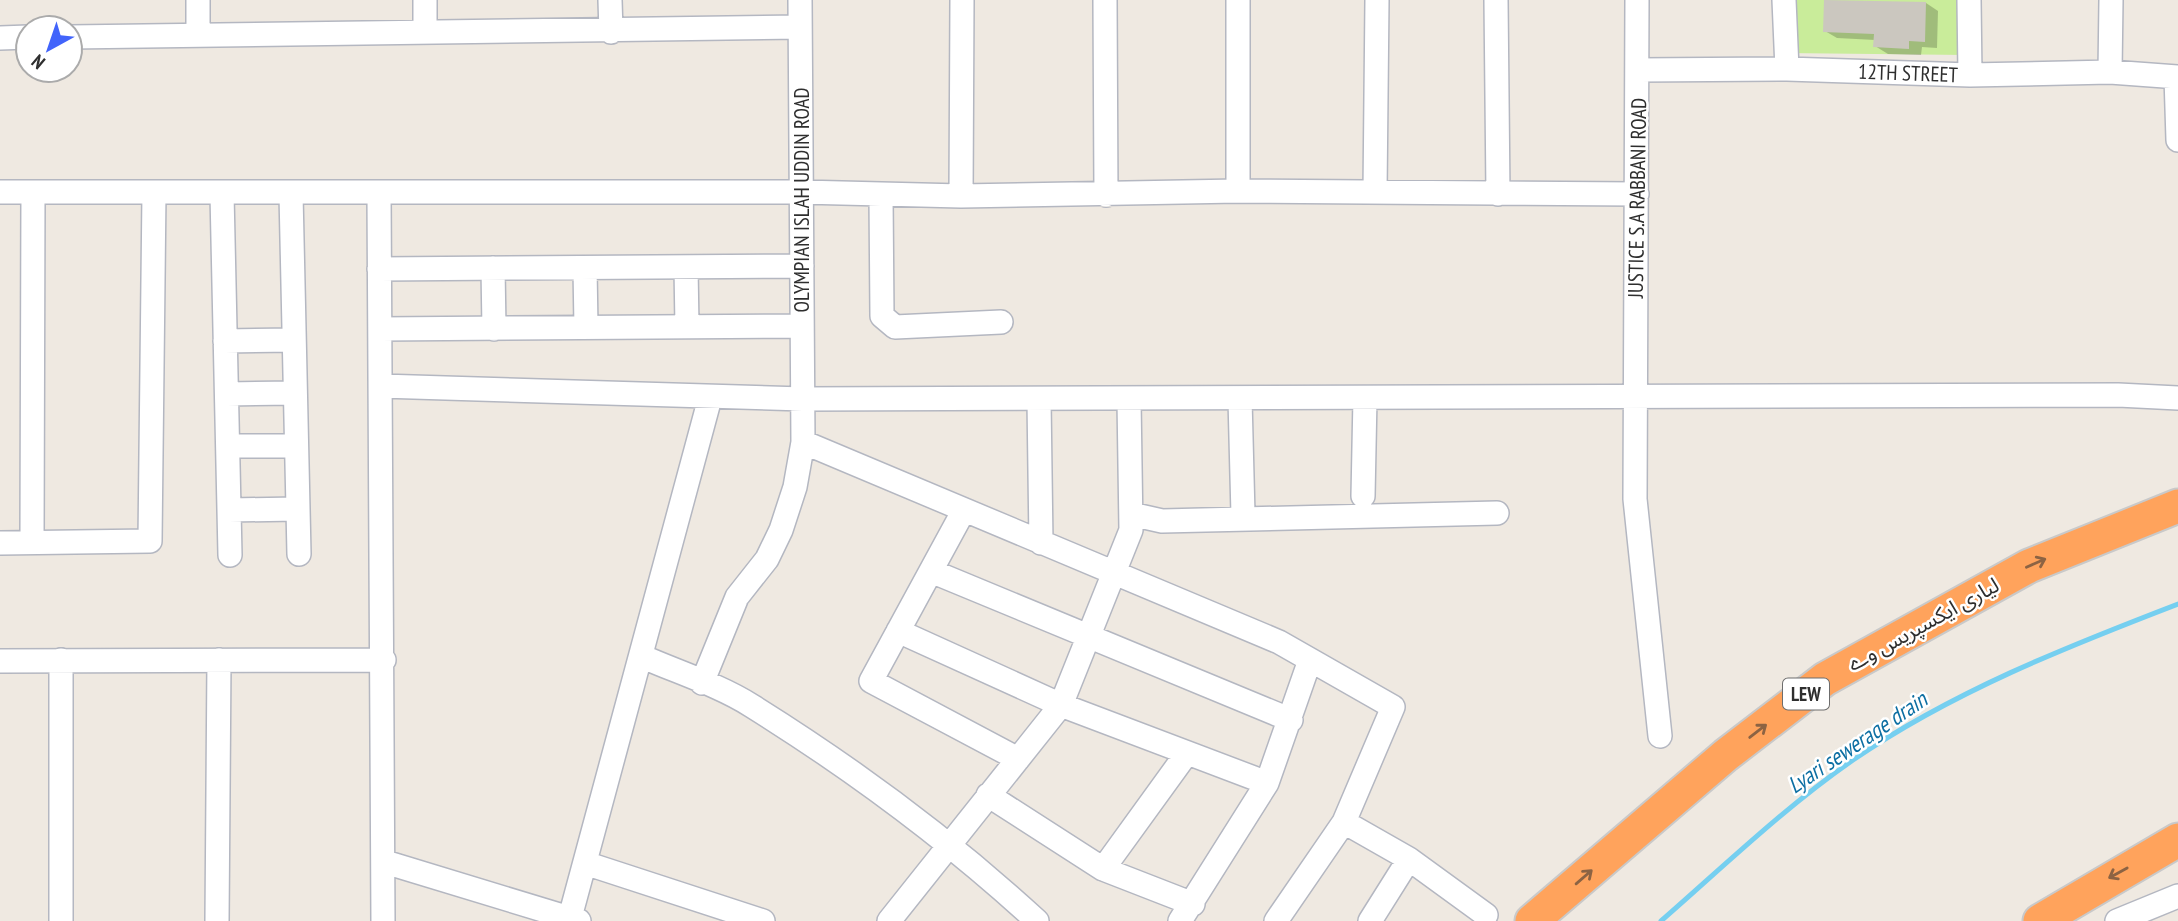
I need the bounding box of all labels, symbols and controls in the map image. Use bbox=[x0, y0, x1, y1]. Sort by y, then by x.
north arrow bbox=[14, 14, 84, 84]
text: N bbox=[26, 50, 50, 75]
street label: 12TH STREET bbox=[1858, 58, 1959, 88]
street label: OLYMPIAN ISLAH UDDIN ROAD bbox=[788, 88, 815, 312]
street label: JUSTICE S.A RABBANI ROAD bbox=[1622, 98, 1652, 299]
one-way arrow bbox=[2025, 556, 2046, 569]
street label: لیاری ایکسپریس وے bbox=[1842, 571, 2004, 677]
road number: LEW bbox=[1783, 678, 1829, 709]
water label: Lyari sewerage drain bbox=[1782, 684, 1934, 799]
one-way arrow bbox=[1748, 723, 1767, 738]
one-way arrow bbox=[2109, 866, 2129, 880]
one-way arrow bbox=[1574, 869, 1592, 885]

